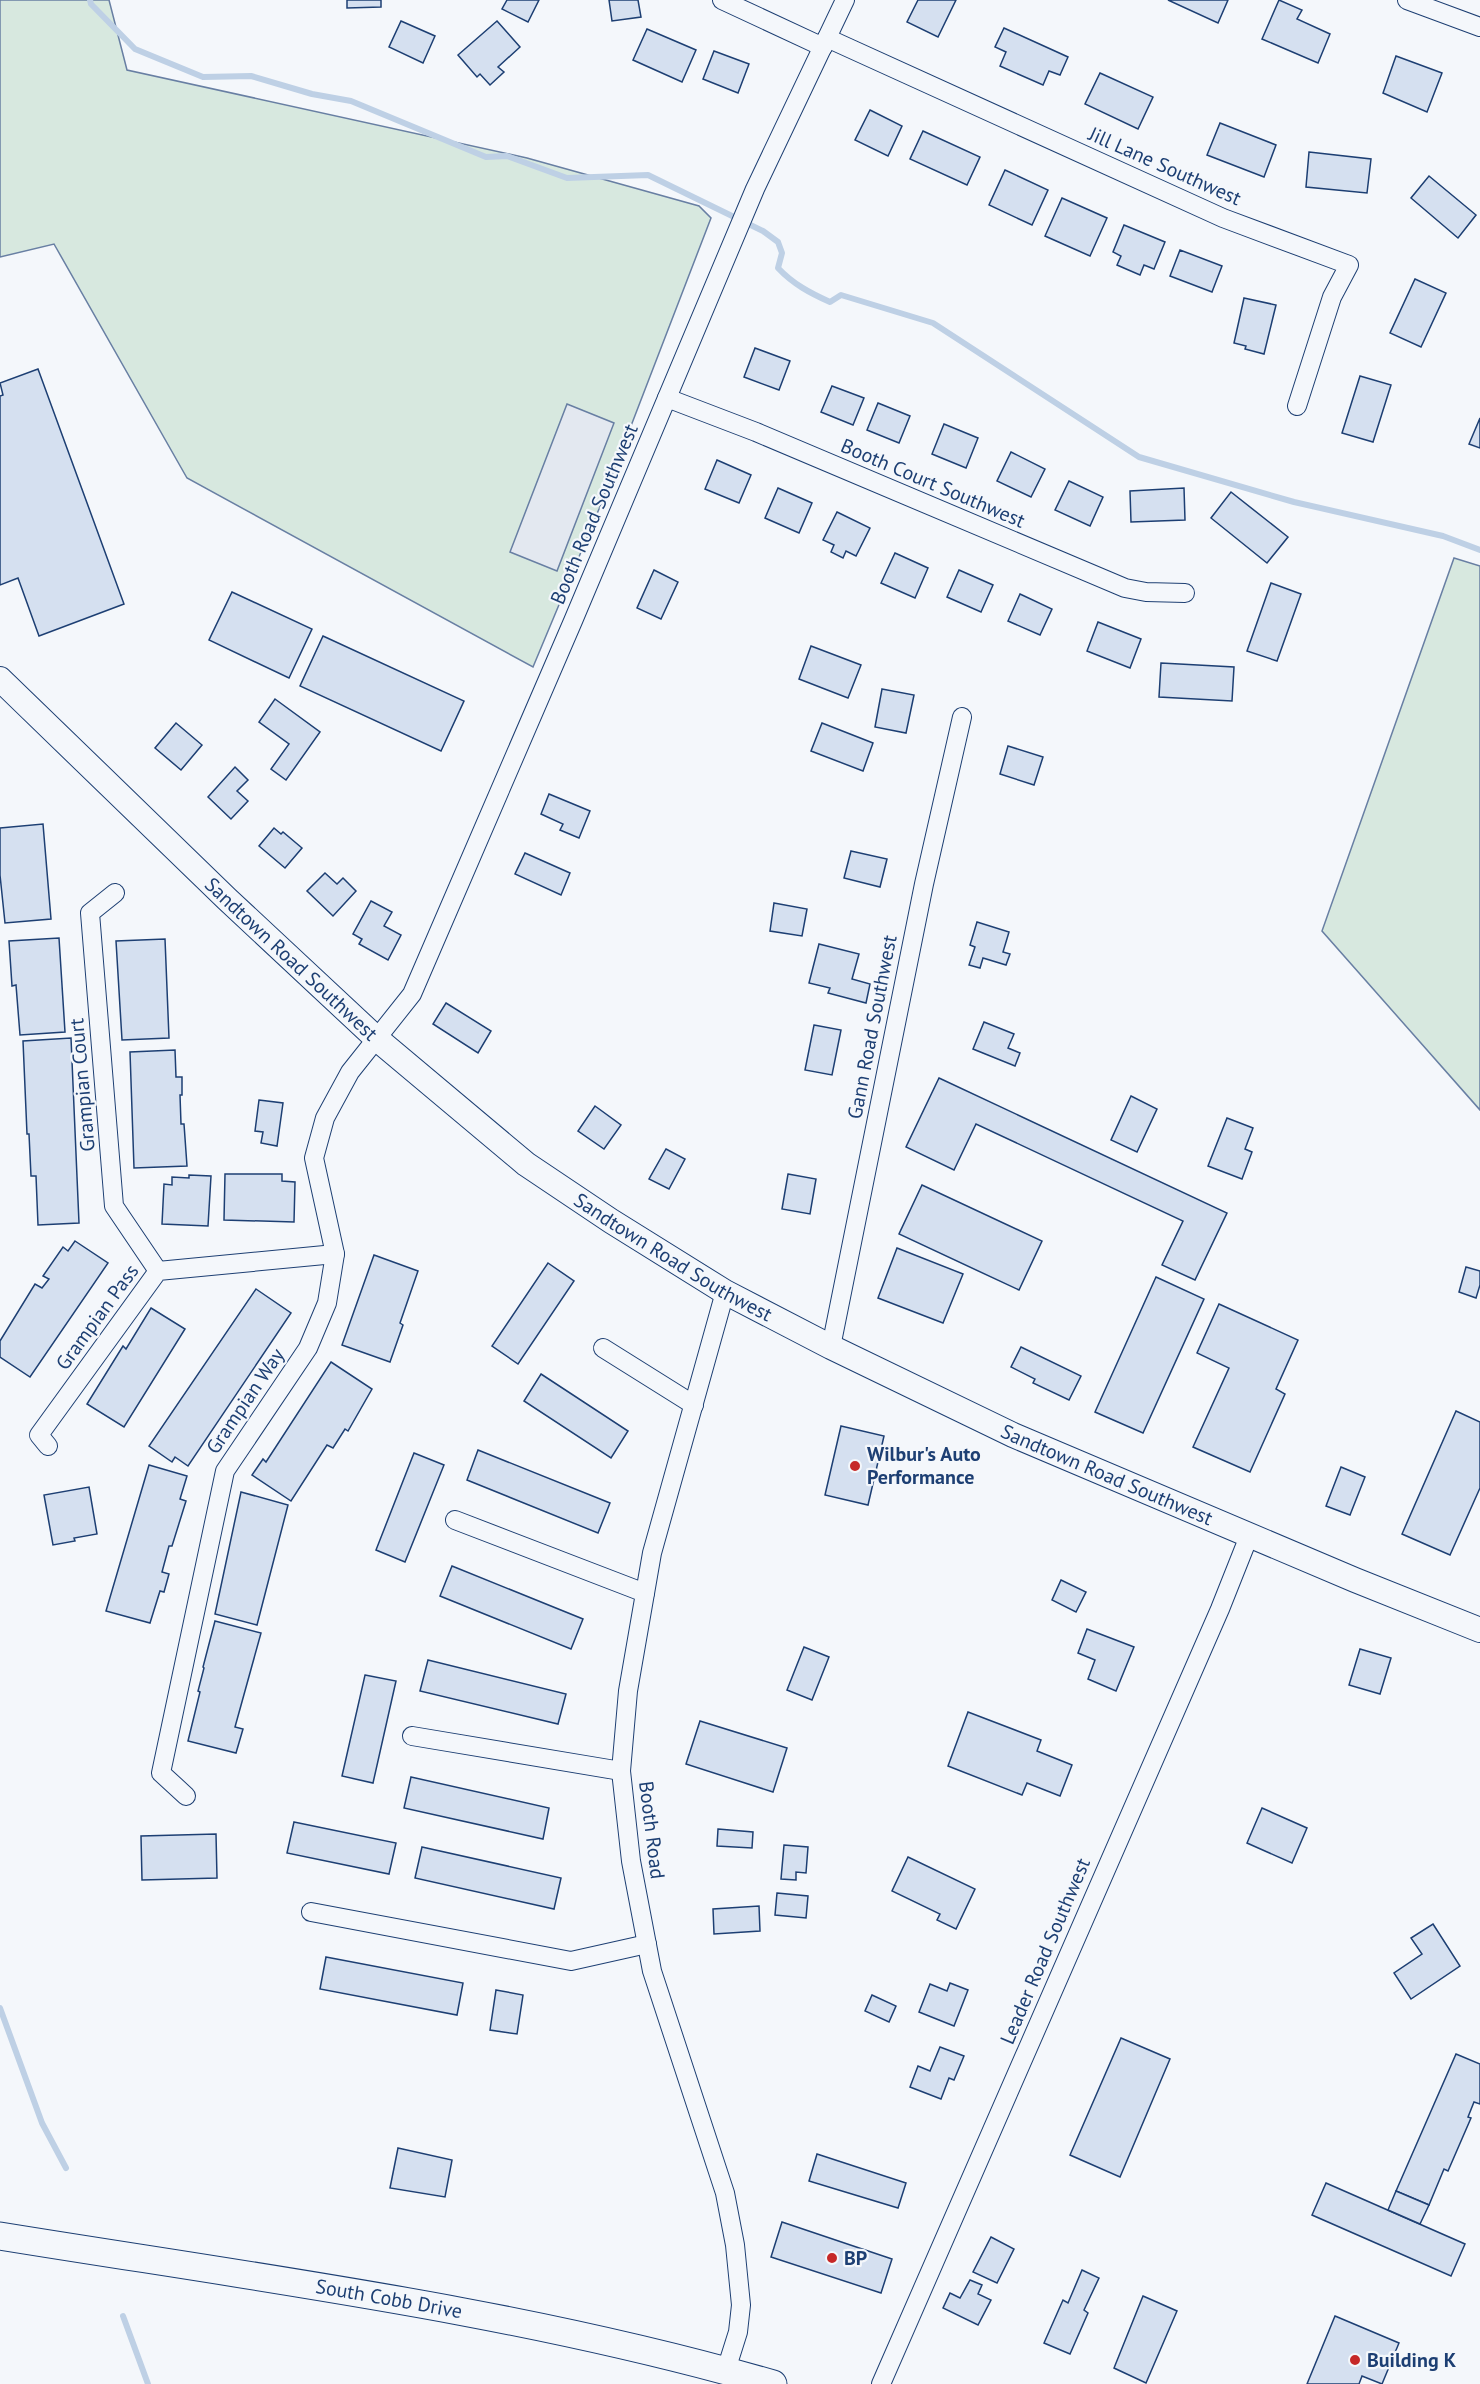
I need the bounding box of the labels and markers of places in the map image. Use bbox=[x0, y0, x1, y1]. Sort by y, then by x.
place label: Wilbur's Auto Performance bbox=[867, 1441, 981, 1490]
marker: Wilbur's Auto Performance bbox=[848, 1459, 862, 1473]
place label: BP bbox=[844, 2245, 867, 2271]
marker: BP bbox=[825, 2251, 839, 2265]
place label: Building K bbox=[1367, 2347, 1457, 2373]
marker: Building K bbox=[1348, 2353, 1362, 2367]

